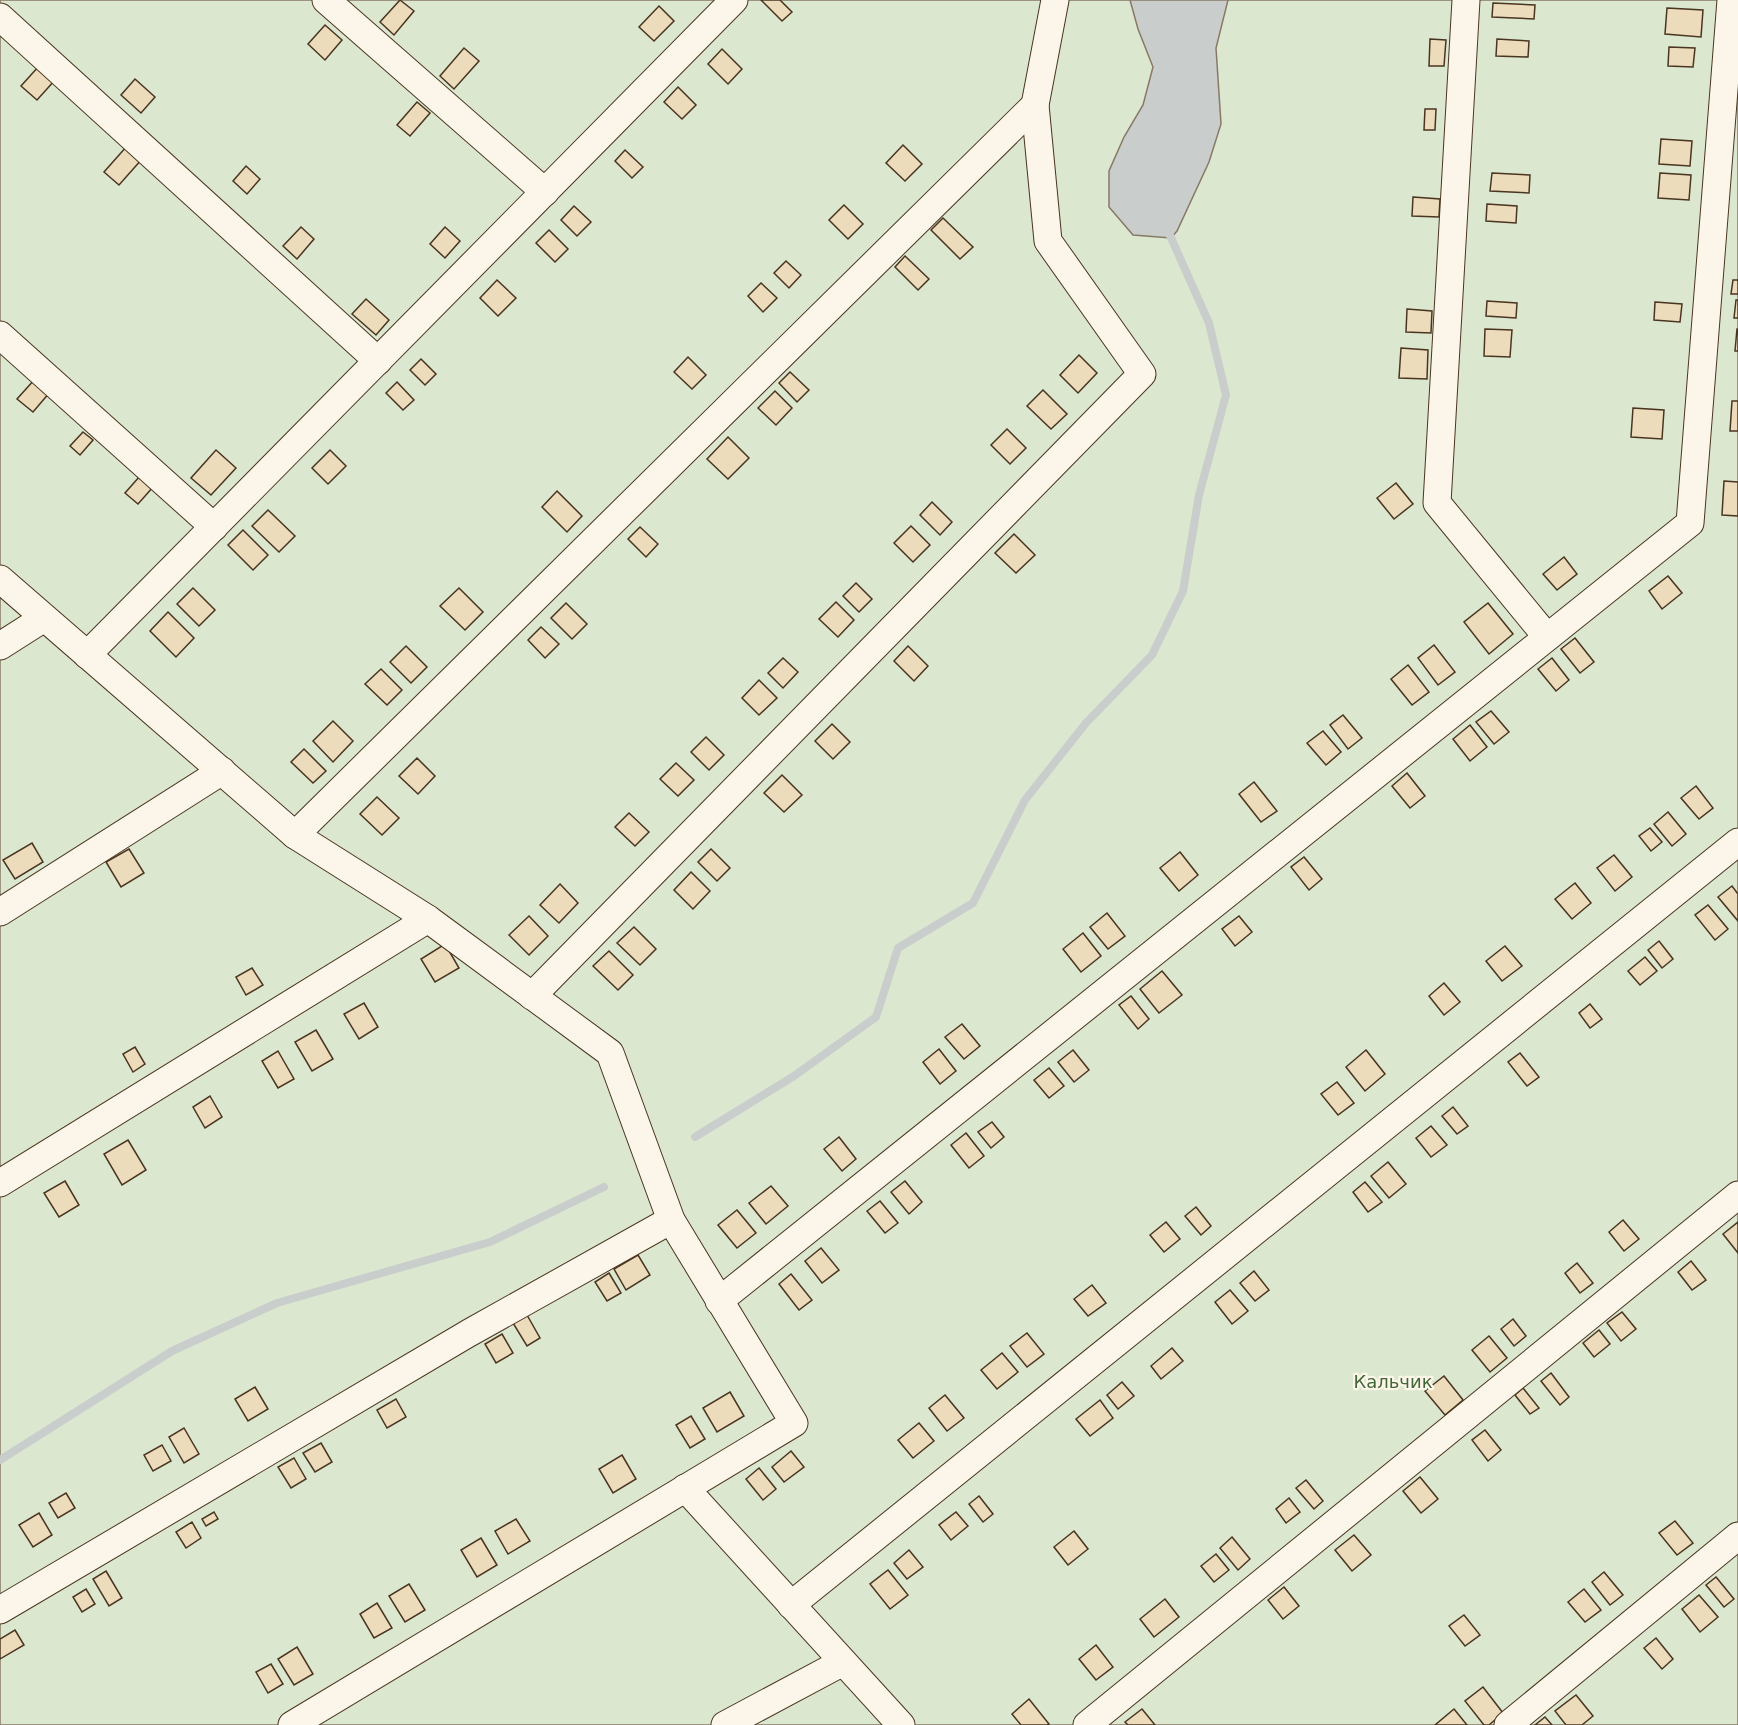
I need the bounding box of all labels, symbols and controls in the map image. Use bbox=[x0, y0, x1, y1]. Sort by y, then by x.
park label: Кальчик bbox=[1353, 1371, 1433, 1392]

